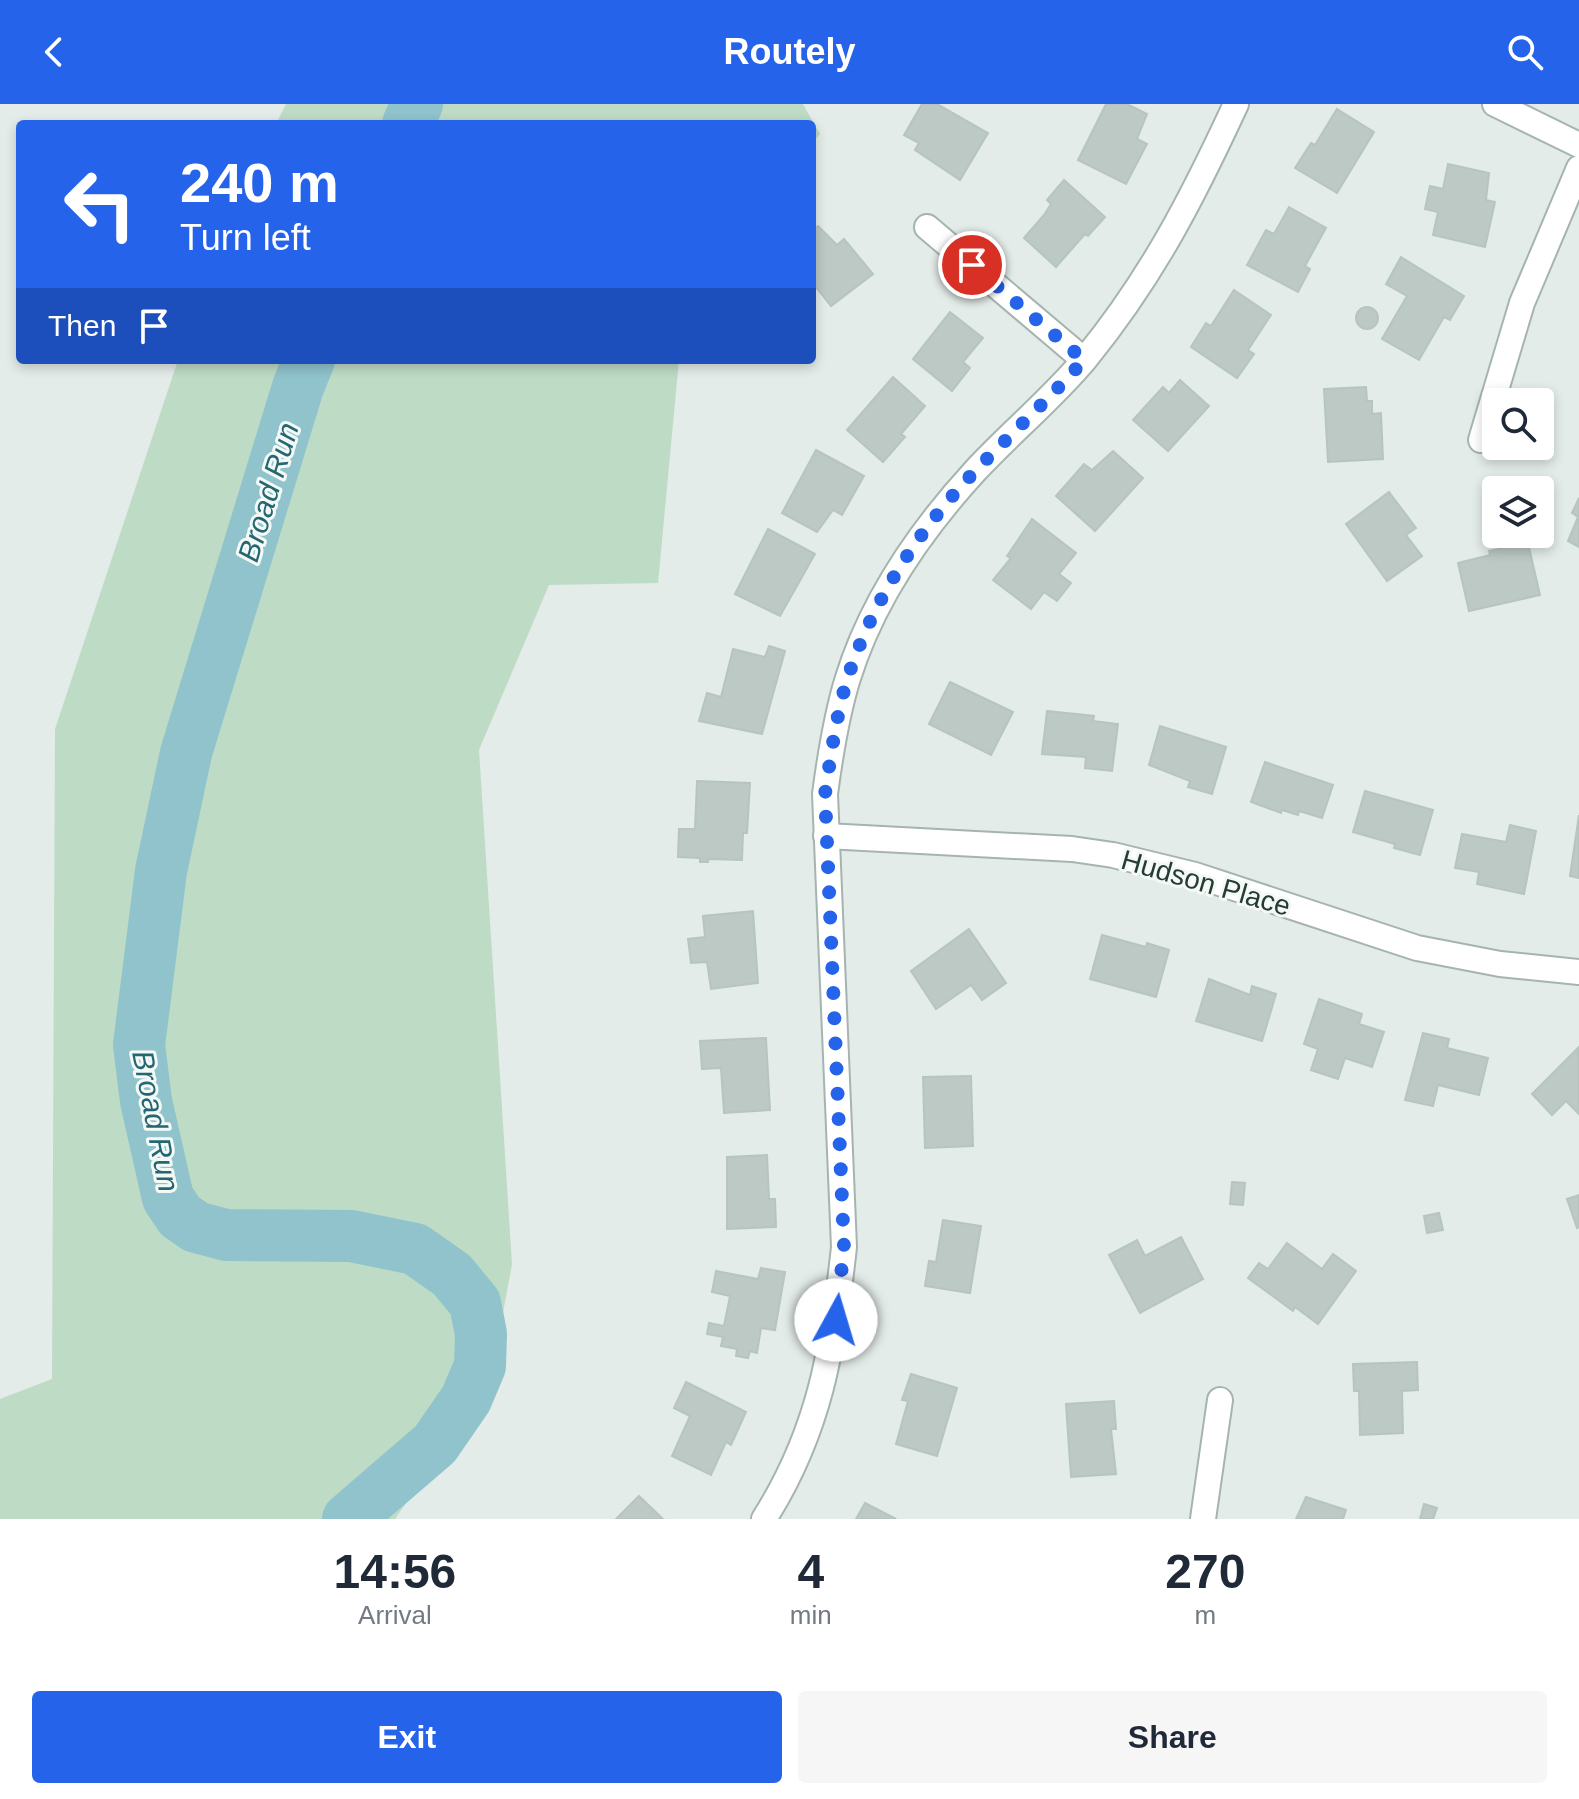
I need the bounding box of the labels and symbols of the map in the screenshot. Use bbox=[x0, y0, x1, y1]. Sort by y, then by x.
pin bbox=[938, 231, 1006, 299]
water label: Broad Run bbox=[231, 419, 305, 565]
street label: Hudson Place bbox=[1118, 844, 1294, 922]
water label: Broad Run bbox=[126, 1047, 186, 1195]
position arrow bbox=[794, 1278, 878, 1362]

